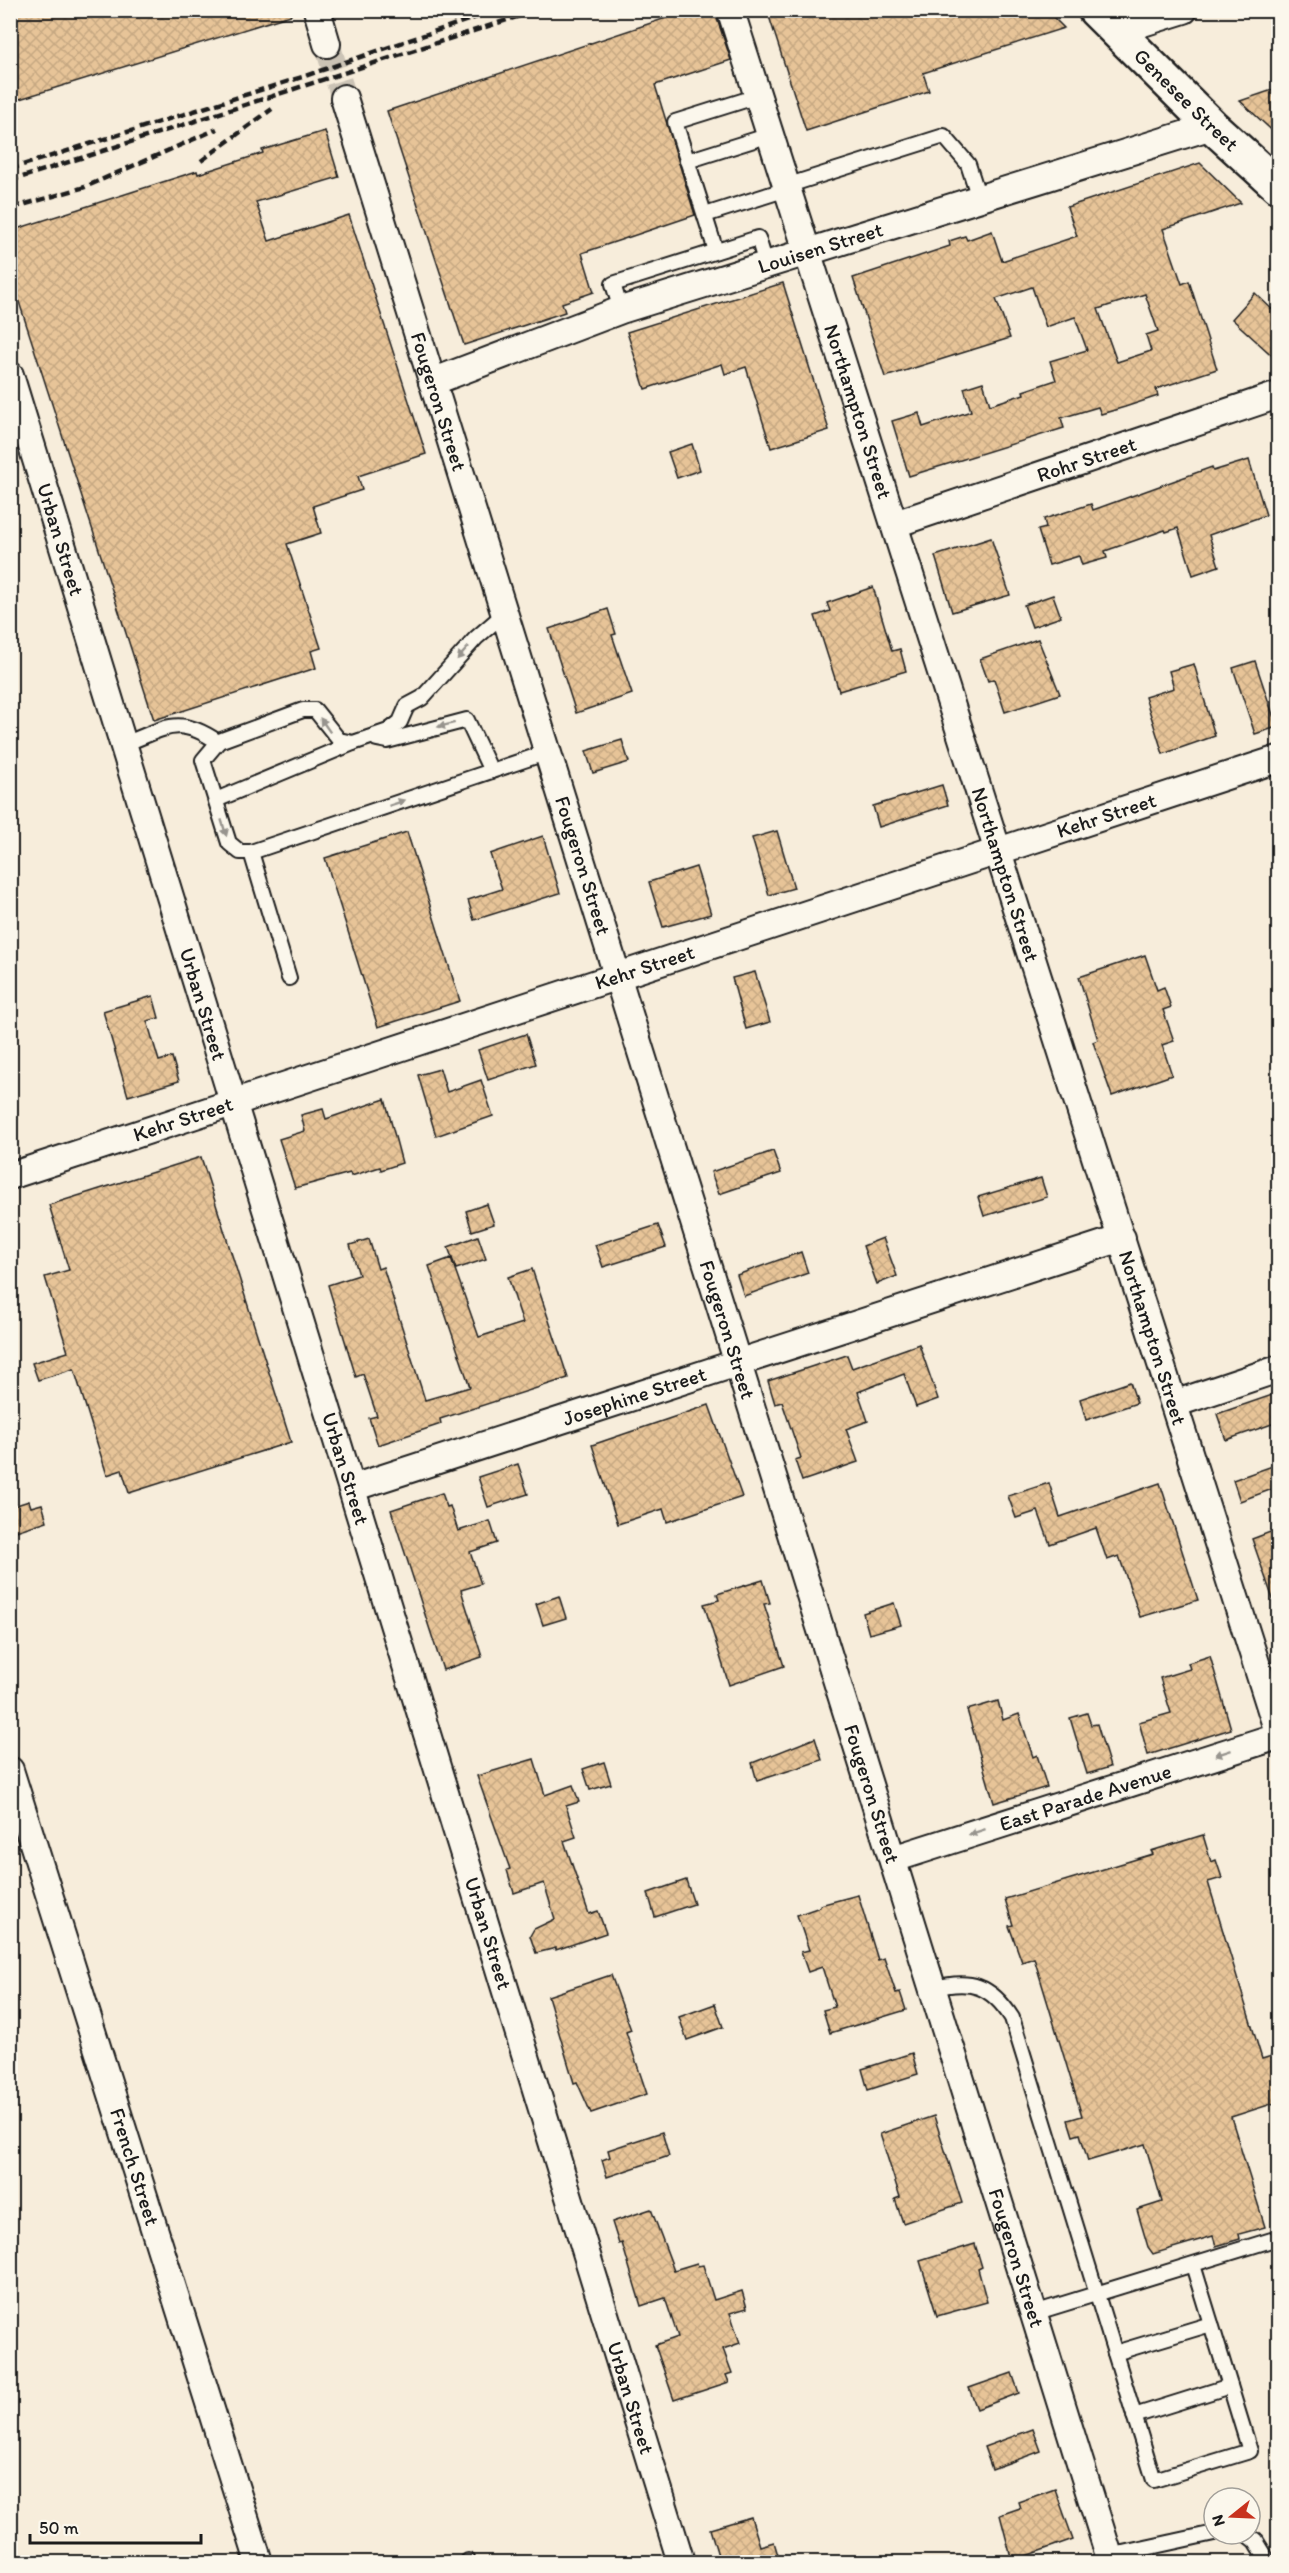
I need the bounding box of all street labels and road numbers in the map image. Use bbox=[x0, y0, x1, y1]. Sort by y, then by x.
street label: Genesee Street bbox=[1129, 43, 1244, 156]
street label: Louisen Street bbox=[755, 216, 886, 279]
street label: Northampton Street bbox=[819, 321, 898, 502]
street label: Fougeron Street bbox=[406, 329, 472, 474]
street label: Rohr Street bbox=[1033, 431, 1139, 487]
street label: Urban Street bbox=[32, 480, 90, 599]
street label: Northampton Street bbox=[966, 784, 1045, 965]
street label: Kehr Street bbox=[1053, 787, 1159, 843]
street label: Fougeron Street bbox=[550, 793, 617, 938]
street label: Kehr Street bbox=[591, 939, 697, 995]
street label: Urban Street bbox=[174, 945, 233, 1063]
street label: Kehr Street bbox=[130, 1091, 236, 1147]
street label: Northampton Street bbox=[1114, 1247, 1193, 1428]
street label: Fougeron Street bbox=[695, 1257, 761, 1402]
street label: Josephine Street bbox=[559, 1361, 709, 1431]
street label: Urban Street bbox=[317, 1409, 375, 1528]
street label: Fougeron Street bbox=[839, 1721, 906, 1866]
street label: East Parade Avenue bbox=[996, 1758, 1174, 1836]
street label: Urban Street bbox=[460, 1874, 518, 1993]
street label: French Street bbox=[105, 2105, 165, 2229]
street label: Fougeron Street bbox=[983, 2185, 1050, 2330]
street label: Urban Street bbox=[602, 2338, 660, 2457]

